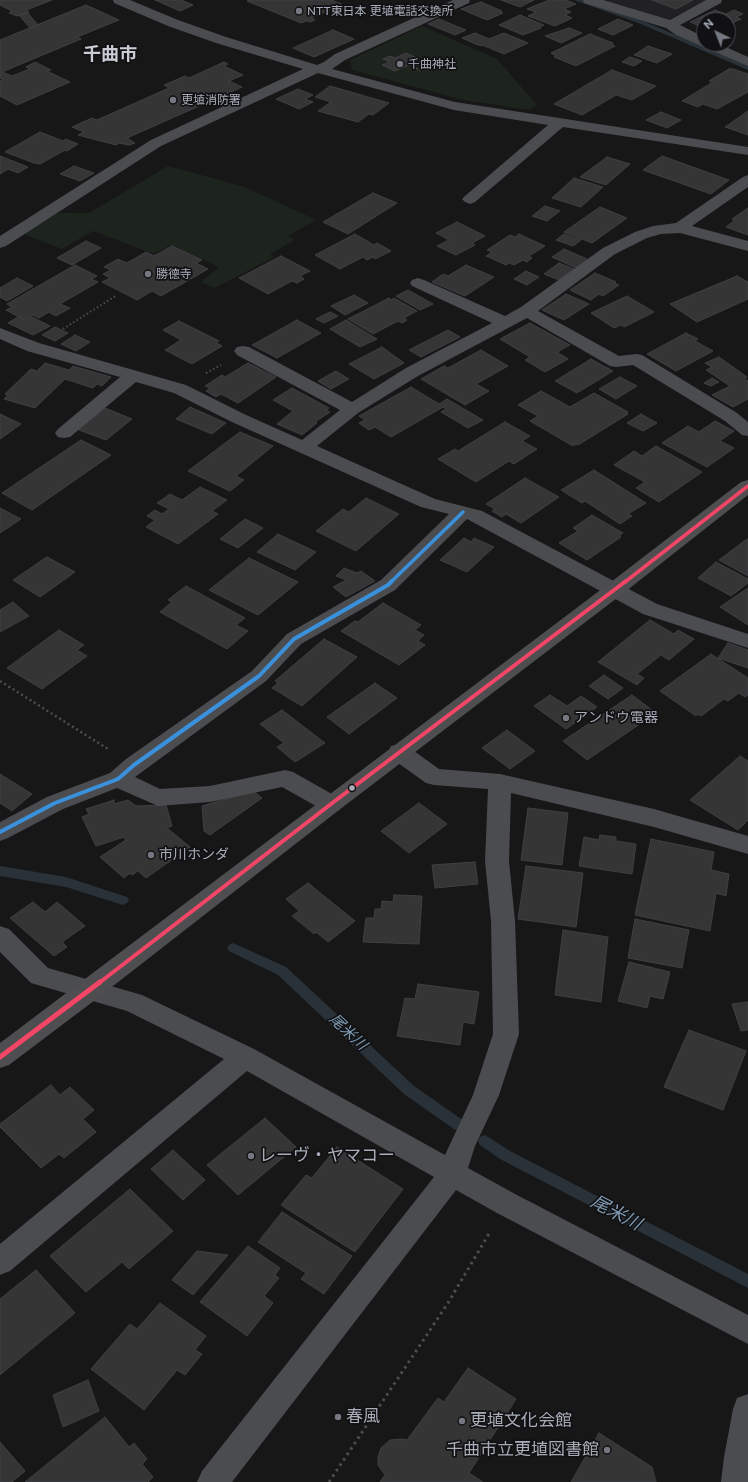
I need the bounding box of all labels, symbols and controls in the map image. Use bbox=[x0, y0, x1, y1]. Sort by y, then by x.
place label: NTT東日本 更埴電話交換所 bbox=[307, 4, 454, 18]
marker: NTT東日本 更埴電話交換所 bbox=[294, 6, 304, 16]
north arrow bbox=[696, 12, 736, 52]
text: N bbox=[701, 17, 716, 31]
district label: 千曲市 bbox=[83, 43, 137, 65]
place label: 千曲神社 bbox=[408, 57, 456, 71]
marker: 千曲神社 bbox=[395, 59, 405, 69]
place label: 更埴消防署 bbox=[181, 93, 241, 107]
marker: 更埴消防署 bbox=[168, 95, 178, 105]
place label: 勝德寺 bbox=[156, 267, 192, 281]
marker: 勝德寺 bbox=[143, 269, 153, 279]
place label: アンドウ電器 bbox=[574, 710, 658, 726]
marker: アンドウ電器 bbox=[561, 713, 571, 723]
unlabelled marker bbox=[347, 783, 357, 793]
place label: 市川ホンダ bbox=[159, 847, 229, 863]
marker: 市川ホンダ bbox=[146, 850, 156, 860]
water label: 尾米川 bbox=[325, 1010, 371, 1054]
place label: レーヴ・ヤマコー bbox=[259, 1146, 395, 1166]
marker: レーヴ・ヤマコー bbox=[246, 1151, 256, 1161]
water label: 尾米川 bbox=[587, 1191, 645, 1235]
place label: 春風 bbox=[346, 1407, 380, 1427]
place label: 更埴文化会館 bbox=[470, 1411, 572, 1431]
marker: 春風 bbox=[333, 1412, 343, 1422]
marker: 更埴文化会館 bbox=[457, 1416, 467, 1426]
place label: 千曲市立更埴図書館 bbox=[446, 1440, 599, 1460]
marker: 千曲市立更埴図書館 bbox=[602, 1445, 612, 1455]

